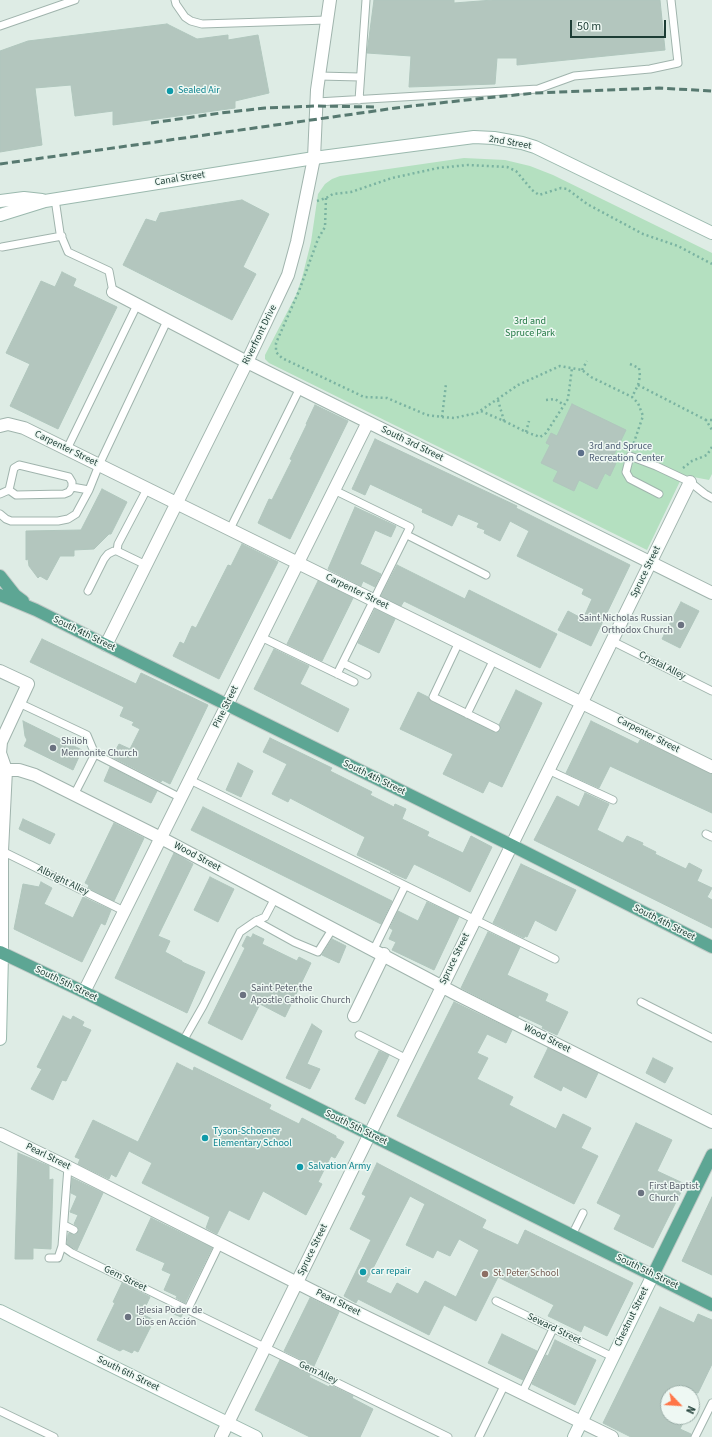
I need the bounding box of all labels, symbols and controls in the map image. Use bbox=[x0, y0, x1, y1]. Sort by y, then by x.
scale bar bbox=[572, 12, 668, 38]
text: 50 m bbox=[577, 18, 601, 35]
place label: Sealed Air bbox=[178, 85, 220, 97]
marker: Sealed Air bbox=[165, 86, 175, 96]
street label: 2nd Street bbox=[488, 133, 532, 153]
street label: Canal Street bbox=[154, 169, 206, 189]
street label: Riverfront Drive bbox=[240, 303, 280, 367]
park label: 3rd and Spruce Park bbox=[505, 316, 555, 340]
street label: South 3rd Street bbox=[379, 424, 445, 464]
street label: Carpenter Street bbox=[32, 428, 100, 470]
place label: 3rd and Spruce Recreation Center bbox=[589, 441, 664, 464]
marker: 3rd and Spruce Recreation Center bbox=[576, 448, 586, 458]
street label: Spruce Street bbox=[628, 544, 664, 600]
street label: Carpenter Street bbox=[323, 571, 391, 613]
place label: Saint Nicholas Russian Orthodox Church bbox=[579, 613, 673, 636]
street label: South 4th Street bbox=[51, 614, 117, 654]
marker: Saint Nicholas Russian Orthodox Church bbox=[676, 620, 686, 630]
street label: Crystal Alley bbox=[637, 649, 687, 683]
street label: Pine Street bbox=[211, 684, 241, 730]
street label: Carpenter Street bbox=[615, 714, 681, 756]
place label: Shiloh Mennonite Church bbox=[61, 736, 138, 760]
marker: Shiloh Mennonite Church bbox=[48, 743, 58, 753]
street label: South 4th Street bbox=[341, 758, 407, 798]
street label: Wood Street bbox=[172, 840, 222, 874]
street label: Albright Alley bbox=[35, 863, 91, 899]
street label: South 4th Street bbox=[631, 902, 697, 944]
street label: Spruce Street bbox=[437, 931, 473, 987]
street label: South 5th Street bbox=[33, 964, 99, 1004]
place label: Saint Peter the Apostle Catholic Church bbox=[251, 983, 351, 1006]
marker: Saint Peter the Apostle Catholic Church bbox=[238, 990, 248, 1000]
street label: Wood Street bbox=[521, 1022, 573, 1056]
street label: South 5th Street bbox=[323, 1108, 389, 1148]
place label: Tyson-Schoener Elementary School bbox=[213, 1126, 292, 1150]
marker: Tyson-Schoener Elementary School bbox=[200, 1133, 210, 1143]
street label: Pearl Street bbox=[24, 1141, 72, 1173]
place label: Salvation Army bbox=[308, 1161, 371, 1173]
marker: Salvation Army bbox=[295, 1162, 305, 1172]
place label: First Baptist Church bbox=[649, 1181, 699, 1204]
marker: First Baptist Church bbox=[636, 1188, 646, 1198]
street label: Spruce Street bbox=[295, 1222, 331, 1278]
street label: South 5th Street bbox=[614, 1252, 680, 1292]
street label: Gem Street bbox=[101, 1263, 149, 1295]
place label: car repair bbox=[371, 1266, 411, 1278]
marker: car repair bbox=[358, 1267, 368, 1277]
place label: St. Peter School bbox=[493, 1268, 559, 1280]
marker: St. Peter School bbox=[480, 1269, 490, 1279]
street label: Chestnut Street bbox=[612, 1285, 652, 1349]
street label: Pearl Street bbox=[314, 1287, 362, 1319]
place label: Iglesia Poder de Dios en Acción bbox=[136, 1305, 202, 1328]
street label: Seward Street bbox=[525, 1311, 583, 1347]
marker: Iglesia Poder de Dios en Acción bbox=[123, 1312, 133, 1322]
street label: South 6th Street bbox=[95, 1354, 161, 1394]
street label: Gem Alley bbox=[297, 1359, 339, 1387]
north arrow bbox=[660, 1385, 700, 1425]
text: N bbox=[682, 1403, 699, 1416]

